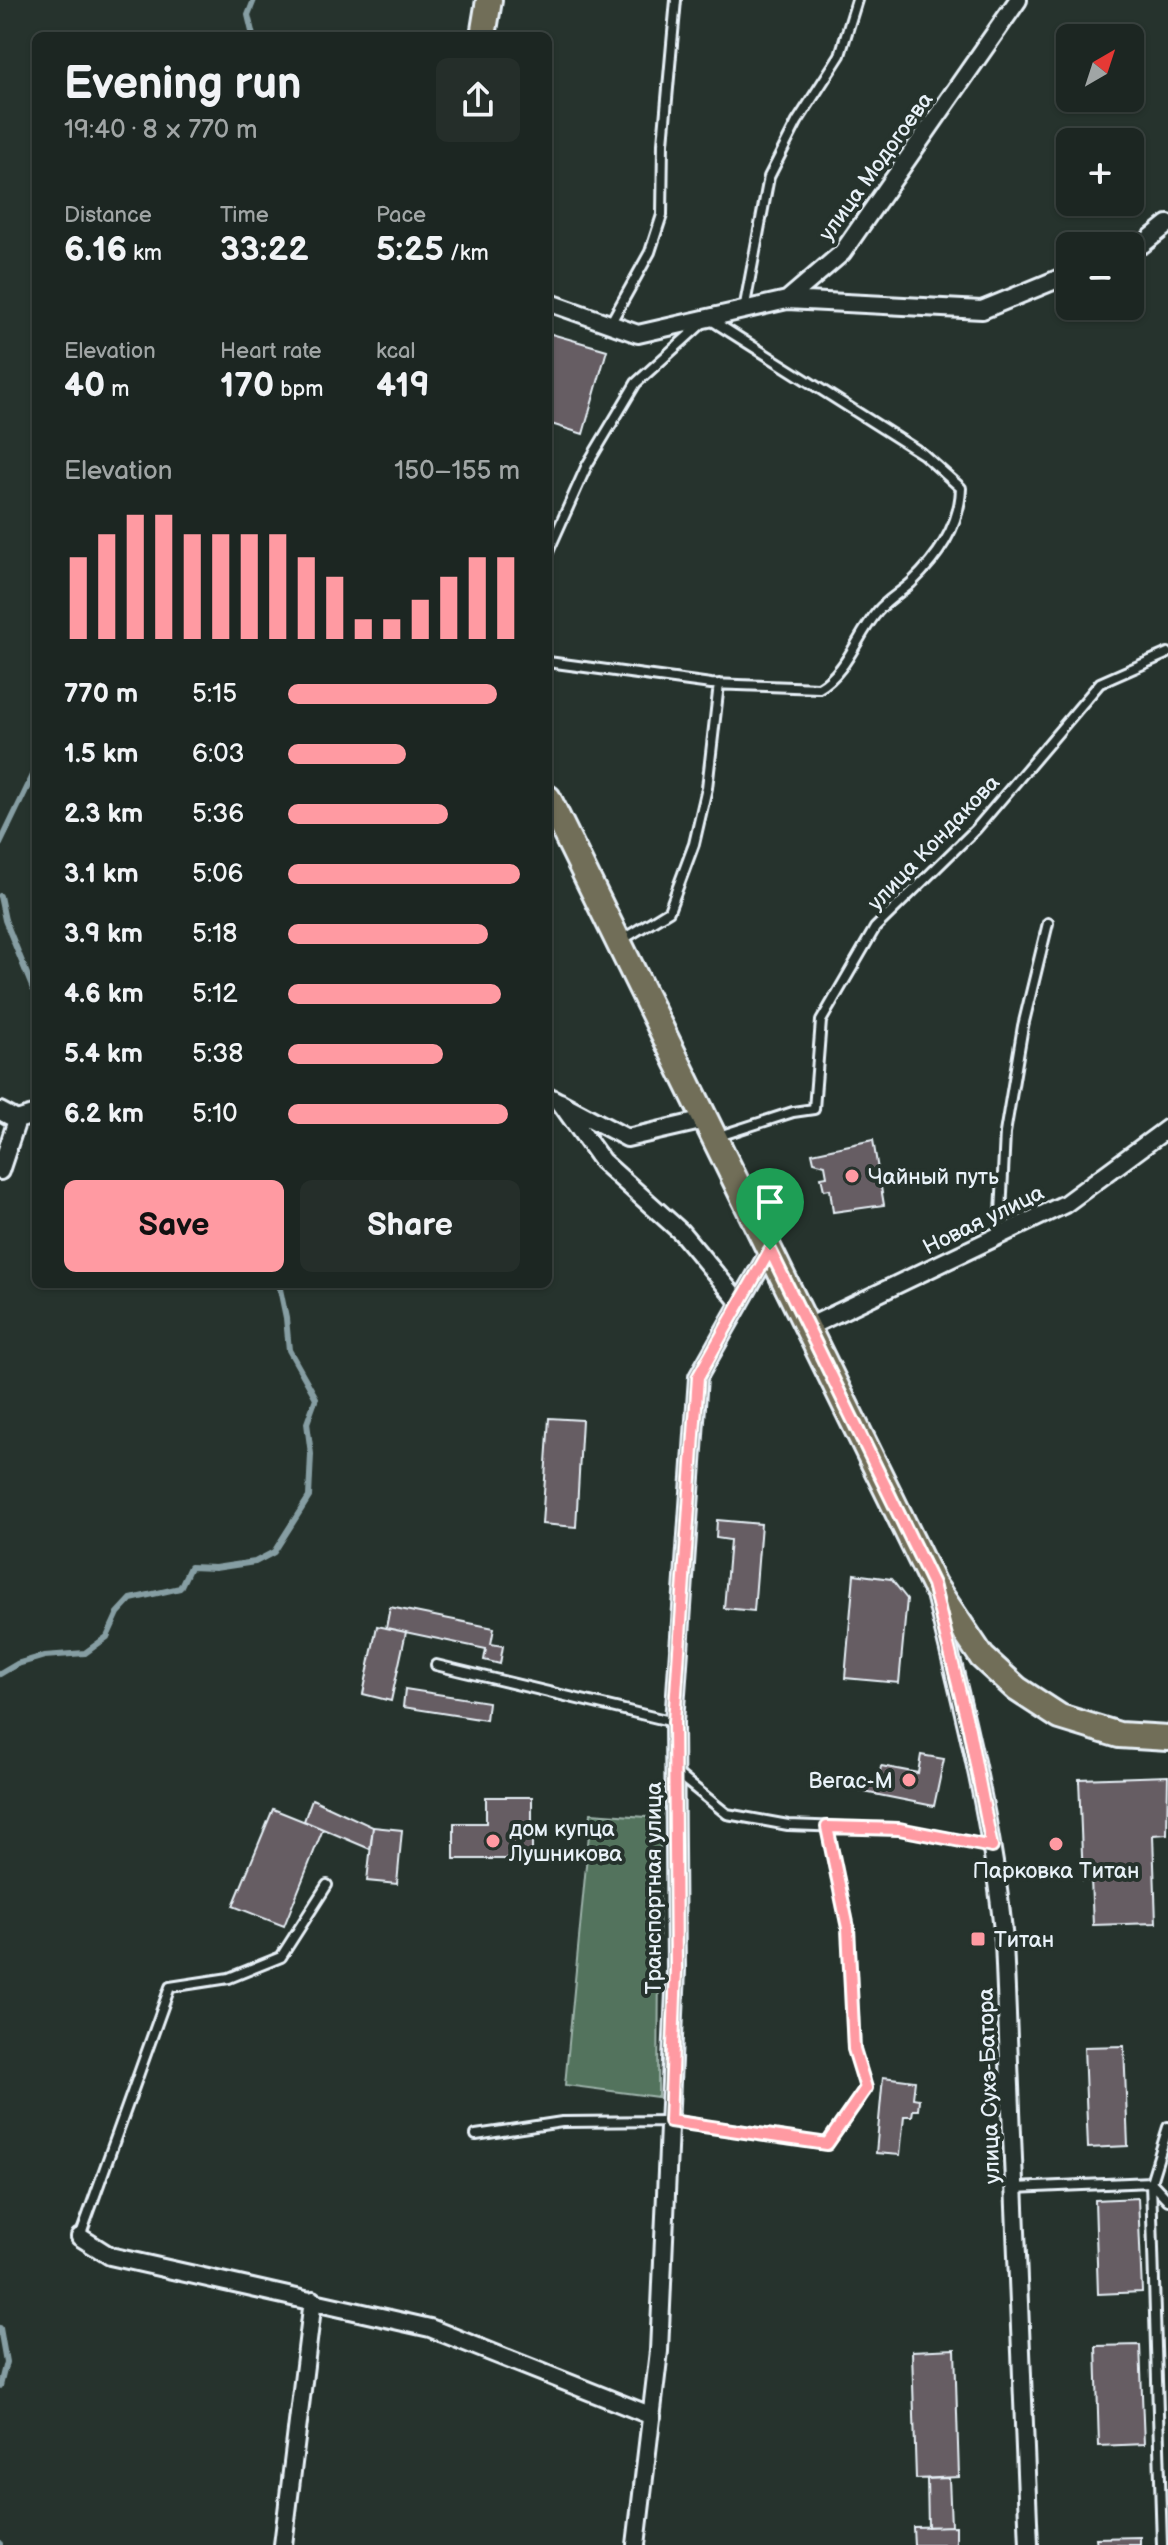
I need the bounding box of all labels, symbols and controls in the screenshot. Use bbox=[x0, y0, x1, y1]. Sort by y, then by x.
north arrow bbox=[1056, 24, 1144, 112]
map controls bbox=[1056, 24, 1144, 320]
text: Evening run bbox=[64, 58, 301, 111]
button: share bbox=[436, 58, 520, 142]
street label: улица Модогоева bbox=[813, 87, 939, 247]
text: 19:40 · 8 × 770 m bbox=[64, 115, 258, 146]
button: + bbox=[1056, 128, 1144, 216]
text: Distance bbox=[64, 202, 152, 229]
text: Time bbox=[220, 202, 269, 229]
text: Pace bbox=[376, 202, 426, 229]
text: 6.16 bbox=[64, 229, 127, 270]
text: 33:22 bbox=[220, 229, 309, 270]
text: 5:25 bbox=[376, 229, 444, 270]
button: − bbox=[1056, 232, 1144, 320]
text: km bbox=[127, 240, 162, 267]
text: /km bbox=[444, 240, 489, 267]
text: Elevation bbox=[64, 338, 156, 365]
text: Heart rate bbox=[220, 338, 322, 365]
text: kcal bbox=[376, 338, 415, 365]
text: 40 bbox=[64, 365, 105, 406]
text: 170 bbox=[220, 365, 274, 406]
text: 419 bbox=[376, 365, 430, 406]
text: m bbox=[105, 376, 129, 403]
text: bpm bbox=[274, 376, 324, 403]
text: Elevation bbox=[64, 456, 172, 487]
text: 150–155 m bbox=[394, 456, 520, 487]
text: 770 m bbox=[64, 679, 138, 710]
text: 5:15 bbox=[192, 679, 237, 710]
text: 1.5 km bbox=[64, 739, 139, 770]
text: 6:03 bbox=[192, 739, 244, 770]
street label: улица Кондакова bbox=[862, 769, 1006, 917]
text: 2.3 km bbox=[64, 799, 143, 830]
text: 5:36 bbox=[192, 799, 244, 830]
text: 3.1 km bbox=[64, 859, 139, 890]
text: 5:06 bbox=[192, 859, 243, 890]
text: 3.9 km bbox=[64, 919, 143, 950]
text: 5:18 bbox=[192, 919, 237, 950]
text: 4.6 km bbox=[64, 979, 144, 1010]
text: 5:12 bbox=[192, 979, 238, 1010]
text: 5.4 km bbox=[64, 1039, 143, 1070]
text: 5:38 bbox=[192, 1039, 243, 1070]
text: 6.2 km bbox=[64, 1099, 144, 1130]
text: 5:10 bbox=[192, 1099, 238, 1130]
place label: Чайный путь bbox=[868, 1164, 999, 1191]
marker: Чайный путь bbox=[843, 1167, 861, 1185]
pin bbox=[736, 1168, 804, 1250]
street label: Новая улица bbox=[919, 1179, 1049, 1261]
button: Save bbox=[64, 1180, 284, 1272]
button: Share bbox=[300, 1180, 520, 1272]
icon: arrive bbox=[748, 1180, 792, 1224]
place label: Вегас-М bbox=[808, 1768, 893, 1795]
marker: Вегас-М bbox=[900, 1771, 918, 1789]
street label: Транспортная улица bbox=[641, 1782, 668, 1994]
place label: дом купца Лушникова bbox=[508, 1816, 622, 1868]
marker: дом купца Лушникова bbox=[484, 1832, 502, 1850]
marker: Парковка Титан bbox=[1047, 1835, 1065, 1853]
place label: Парковка Титан bbox=[973, 1858, 1139, 1885]
place label: Титан bbox=[994, 1927, 1054, 1954]
marker: Титан bbox=[969, 1930, 987, 1948]
street label: улица Сухэ-Батора bbox=[973, 1987, 1006, 2184]

